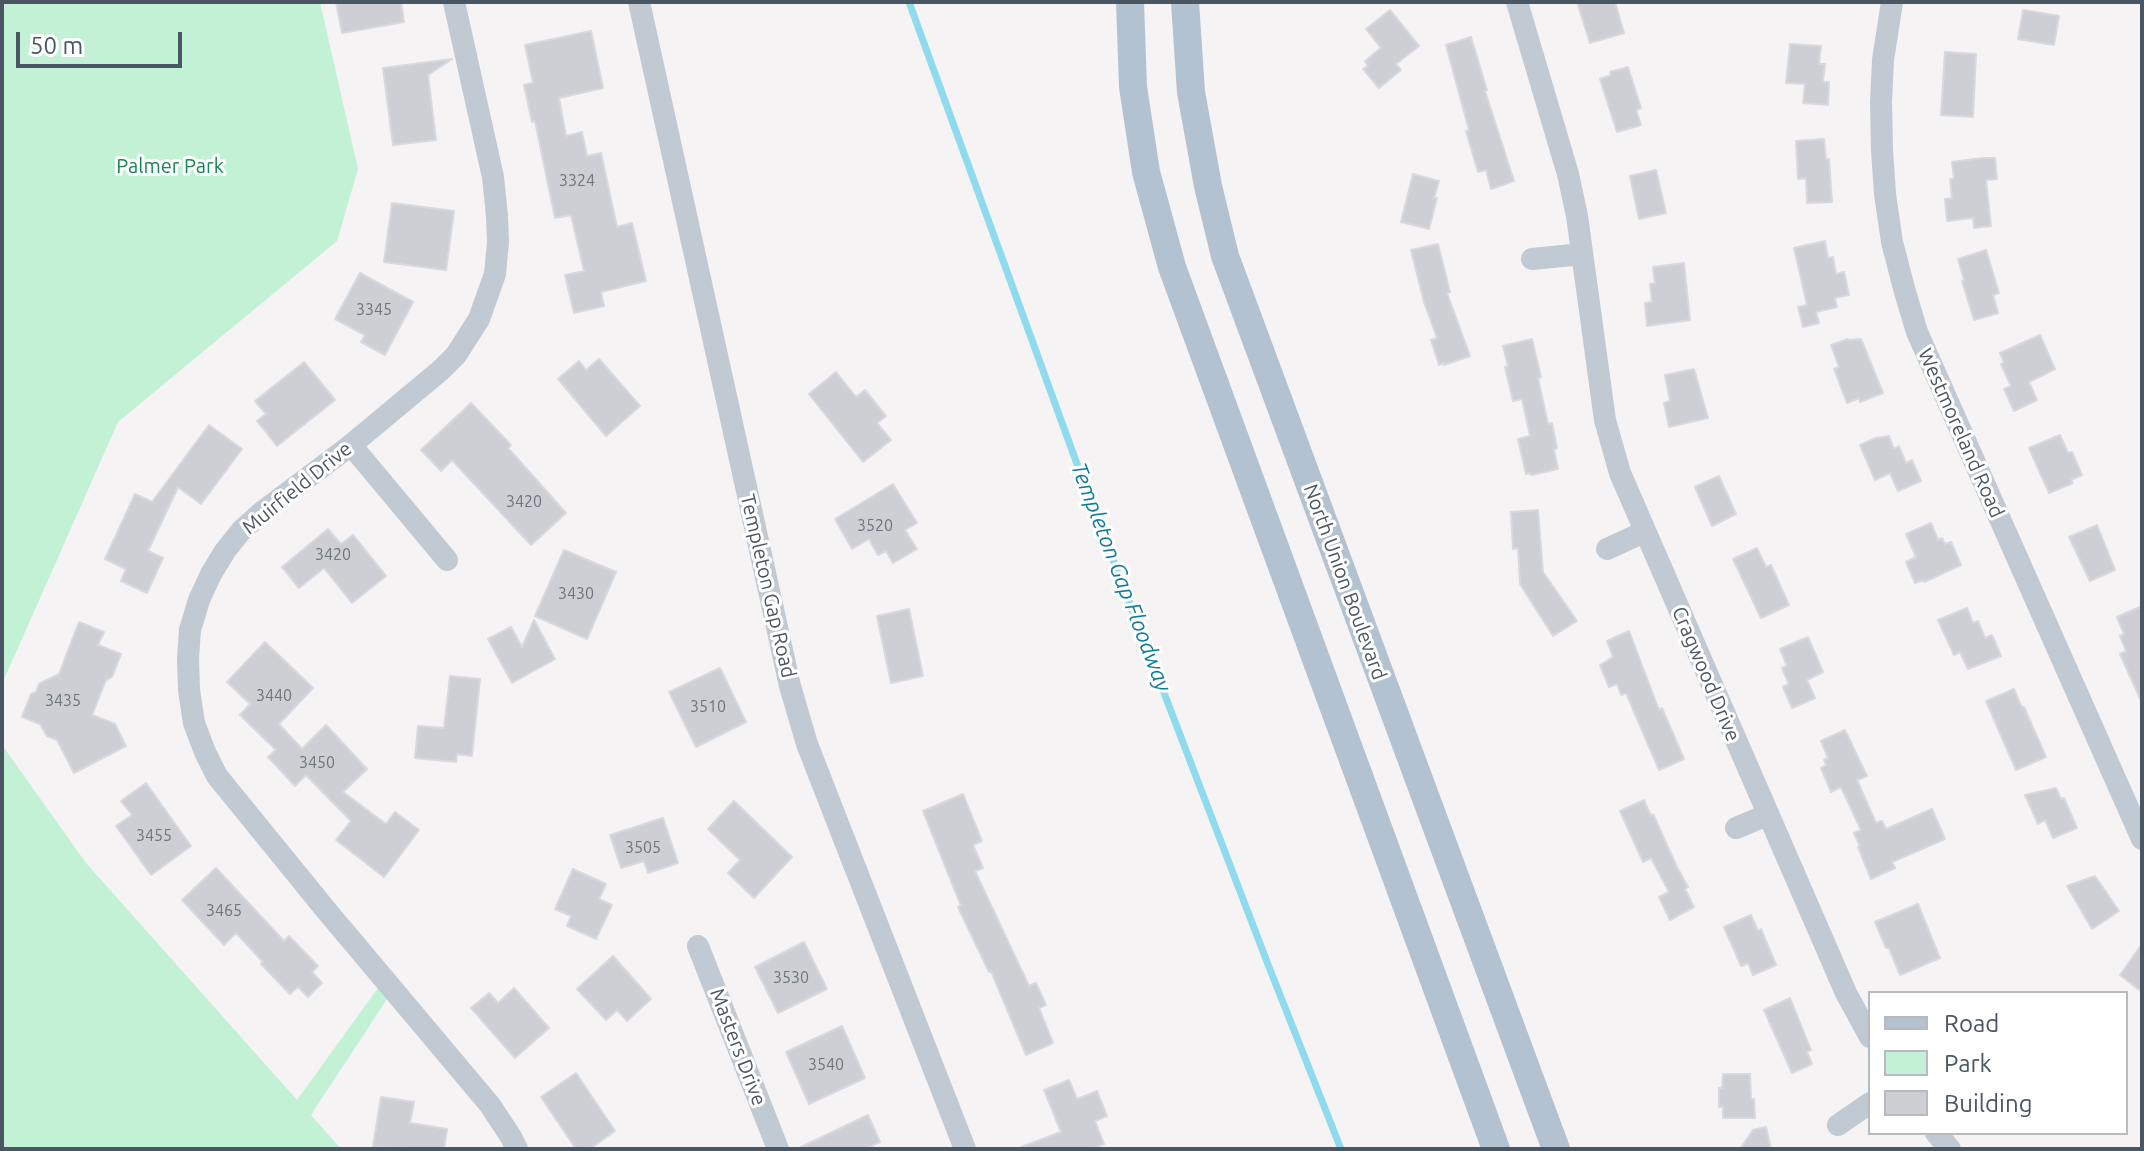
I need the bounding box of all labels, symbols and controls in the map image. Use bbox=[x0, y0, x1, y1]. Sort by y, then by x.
scale bar bbox=[20, 16, 186, 66]
text: 50 m bbox=[30, 32, 83, 59]
park label: Palmer Park bbox=[116, 154, 224, 178]
house number: 3324 bbox=[559, 171, 595, 191]
house number: 3345 bbox=[356, 300, 392, 320]
street label: Westmoreland Road bbox=[1913, 345, 2009, 521]
street label: Muirfield Drive bbox=[238, 437, 356, 539]
water label: Templeton Gap Floodway bbox=[1065, 459, 1177, 695]
street label: North Union Boulevard bbox=[1298, 481, 1392, 683]
house number: 3420 bbox=[506, 492, 542, 512]
street label: Templeton Gap Road bbox=[735, 492, 801, 680]
house number: 3520 bbox=[857, 516, 893, 536]
house number: 3420 bbox=[315, 545, 351, 565]
house number: 3430 bbox=[558, 584, 594, 604]
street label: Cragwood Drive bbox=[1667, 603, 1745, 745]
house number: 3440 bbox=[256, 686, 292, 706]
house number: 3435 bbox=[45, 691, 81, 711]
house number: 3510 bbox=[690, 697, 726, 717]
house number: 3450 bbox=[299, 753, 335, 773]
house number: 3455 bbox=[136, 826, 172, 846]
house number: 3505 bbox=[625, 838, 661, 858]
house number: 3465 bbox=[206, 901, 242, 921]
house number: 3530 bbox=[773, 968, 809, 988]
street label: Masters Drive bbox=[705, 985, 771, 1109]
legend bbox=[1868, 991, 2128, 1135]
text: Road bbox=[1944, 1010, 1999, 1037]
text: Park bbox=[1944, 1050, 1992, 1077]
house number: 3540 bbox=[808, 1055, 844, 1075]
text: Building bbox=[1944, 1090, 2032, 1117]

